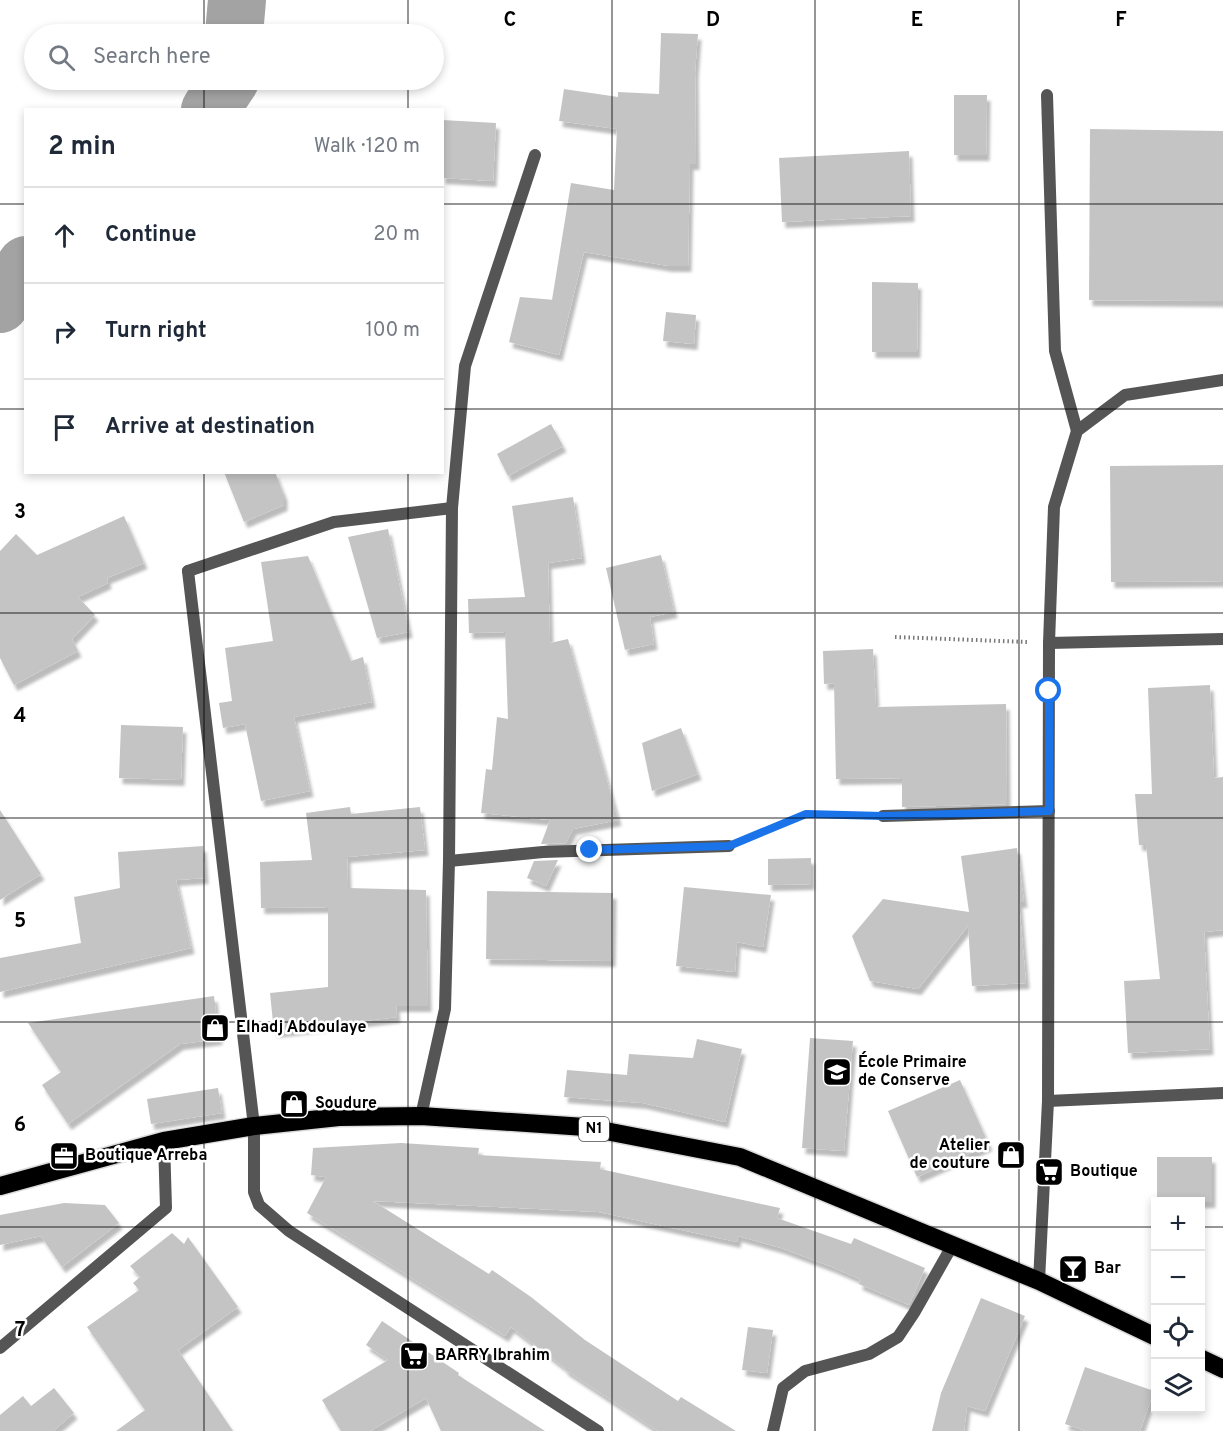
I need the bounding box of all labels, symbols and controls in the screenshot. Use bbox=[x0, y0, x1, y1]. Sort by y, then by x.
text: C bbox=[504, 8, 516, 34]
text: D bbox=[706, 8, 720, 34]
text: E bbox=[911, 8, 923, 34]
text: F bbox=[1115, 8, 1127, 34]
search box bbox=[24, 24, 444, 90]
icon: search bbox=[45, 41, 78, 74]
text: Search here bbox=[93, 44, 211, 71]
text: 2 min bbox=[48, 131, 116, 164]
text: Walk · 120 m bbox=[314, 134, 420, 160]
icon: ahead bbox=[48, 219, 81, 252]
text: Continue bbox=[105, 222, 196, 249]
text: 20 m bbox=[373, 222, 420, 248]
icon: right bbox=[48, 315, 81, 348]
text: Turn right bbox=[105, 318, 207, 345]
text: 100 m bbox=[365, 318, 420, 344]
icon: arrive bbox=[48, 411, 81, 444]
text: Arrive at destination bbox=[105, 414, 315, 441]
text: 3 bbox=[14, 500, 26, 526]
route start bbox=[1035, 677, 1061, 703]
text: 4 bbox=[14, 704, 26, 730]
route end bbox=[576, 836, 602, 862]
text: 5 bbox=[14, 909, 26, 935]
shop icon: Elhadj Abdoulaye bbox=[199, 1012, 231, 1044]
place label: Elhadj Abdoulaye bbox=[236, 1018, 367, 1038]
place label: École Primaire de Conserve bbox=[858, 1051, 967, 1091]
school or university icon: École Primaire de Conserve bbox=[821, 1056, 853, 1088]
shop icon: Soudure bbox=[278, 1088, 310, 1120]
place label: Soudure bbox=[315, 1094, 377, 1114]
text: 6 bbox=[14, 1113, 26, 1139]
road number: N1 bbox=[579, 1117, 609, 1141]
place label: Atelier de couture bbox=[910, 1136, 990, 1174]
shop icon: Atelier de couture bbox=[995, 1139, 1027, 1171]
office icon: Boutique Arreba bbox=[48, 1140, 80, 1172]
place label: Boutique Arreba bbox=[85, 1146, 207, 1166]
supermarket icon: Boutique bbox=[1033, 1156, 1065, 1188]
place label: Boutique bbox=[1070, 1162, 1138, 1182]
map controls bbox=[1151, 1197, 1205, 1413]
button: + bbox=[1151, 1197, 1205, 1251]
button: − bbox=[1151, 1251, 1205, 1305]
bar icon: Bar bbox=[1057, 1253, 1089, 1285]
place label: Bar bbox=[1094, 1259, 1121, 1279]
button: locate bbox=[1151, 1305, 1205, 1359]
text: 7 bbox=[15, 1318, 25, 1344]
supermarket icon: BARRY Ibrahim bbox=[398, 1340, 430, 1372]
place label: BARRY Ibrahim bbox=[435, 1346, 550, 1366]
button: layers bbox=[1151, 1359, 1205, 1413]

